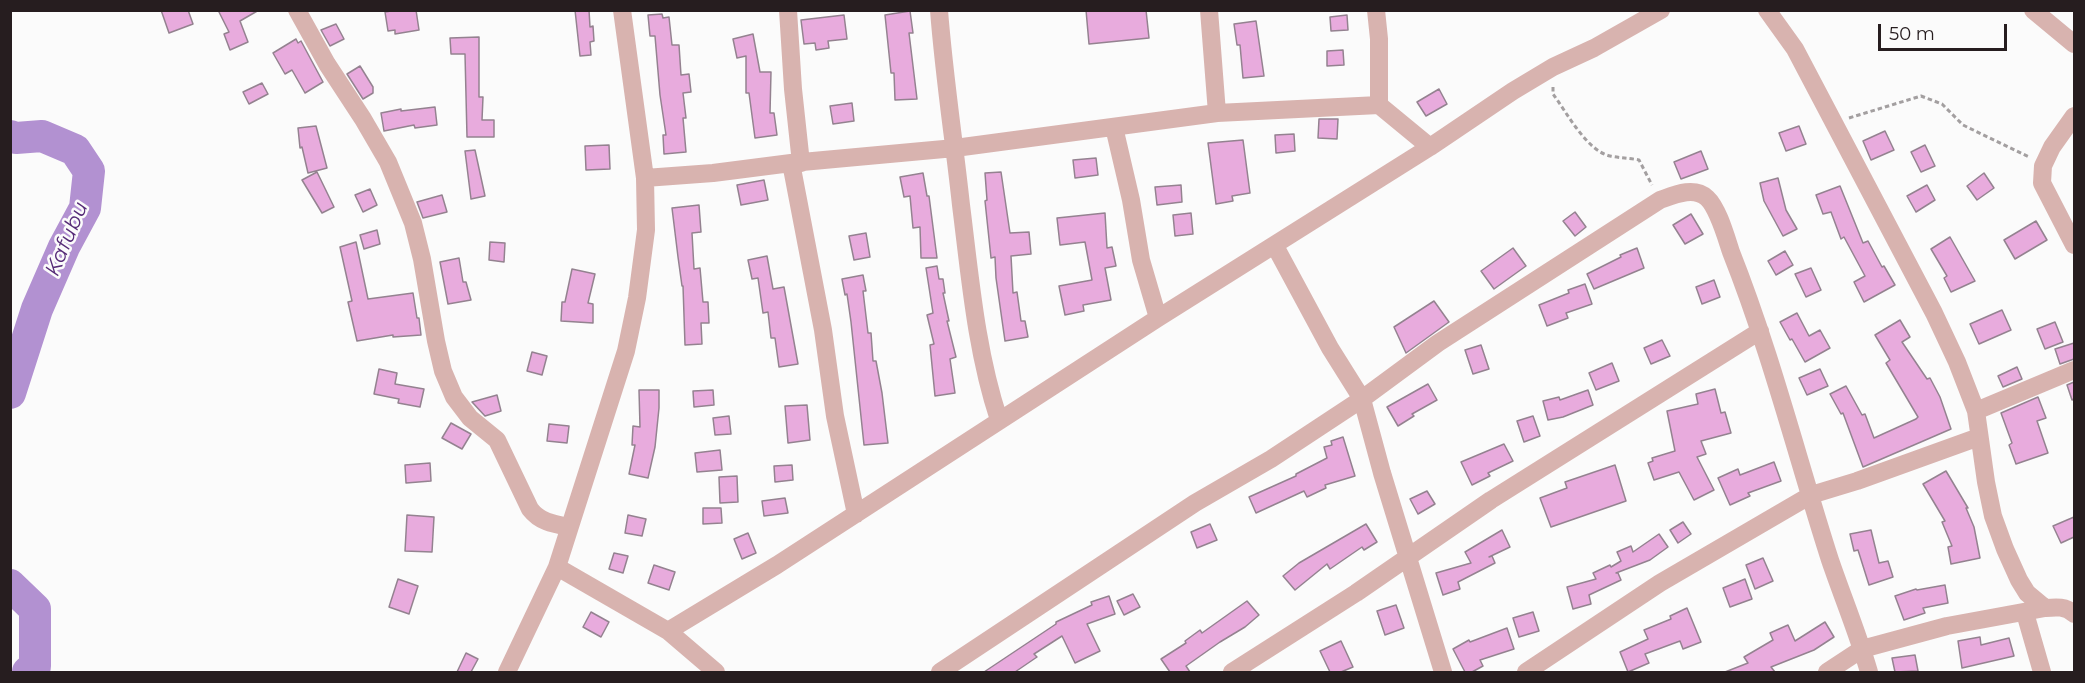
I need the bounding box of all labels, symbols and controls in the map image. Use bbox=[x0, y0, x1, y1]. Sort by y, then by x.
scale bar bbox=[1881, 12, 2010, 50]
text: 50 m bbox=[1889, 23, 1935, 45]
water label: Kafubu bbox=[40, 198, 94, 280]

